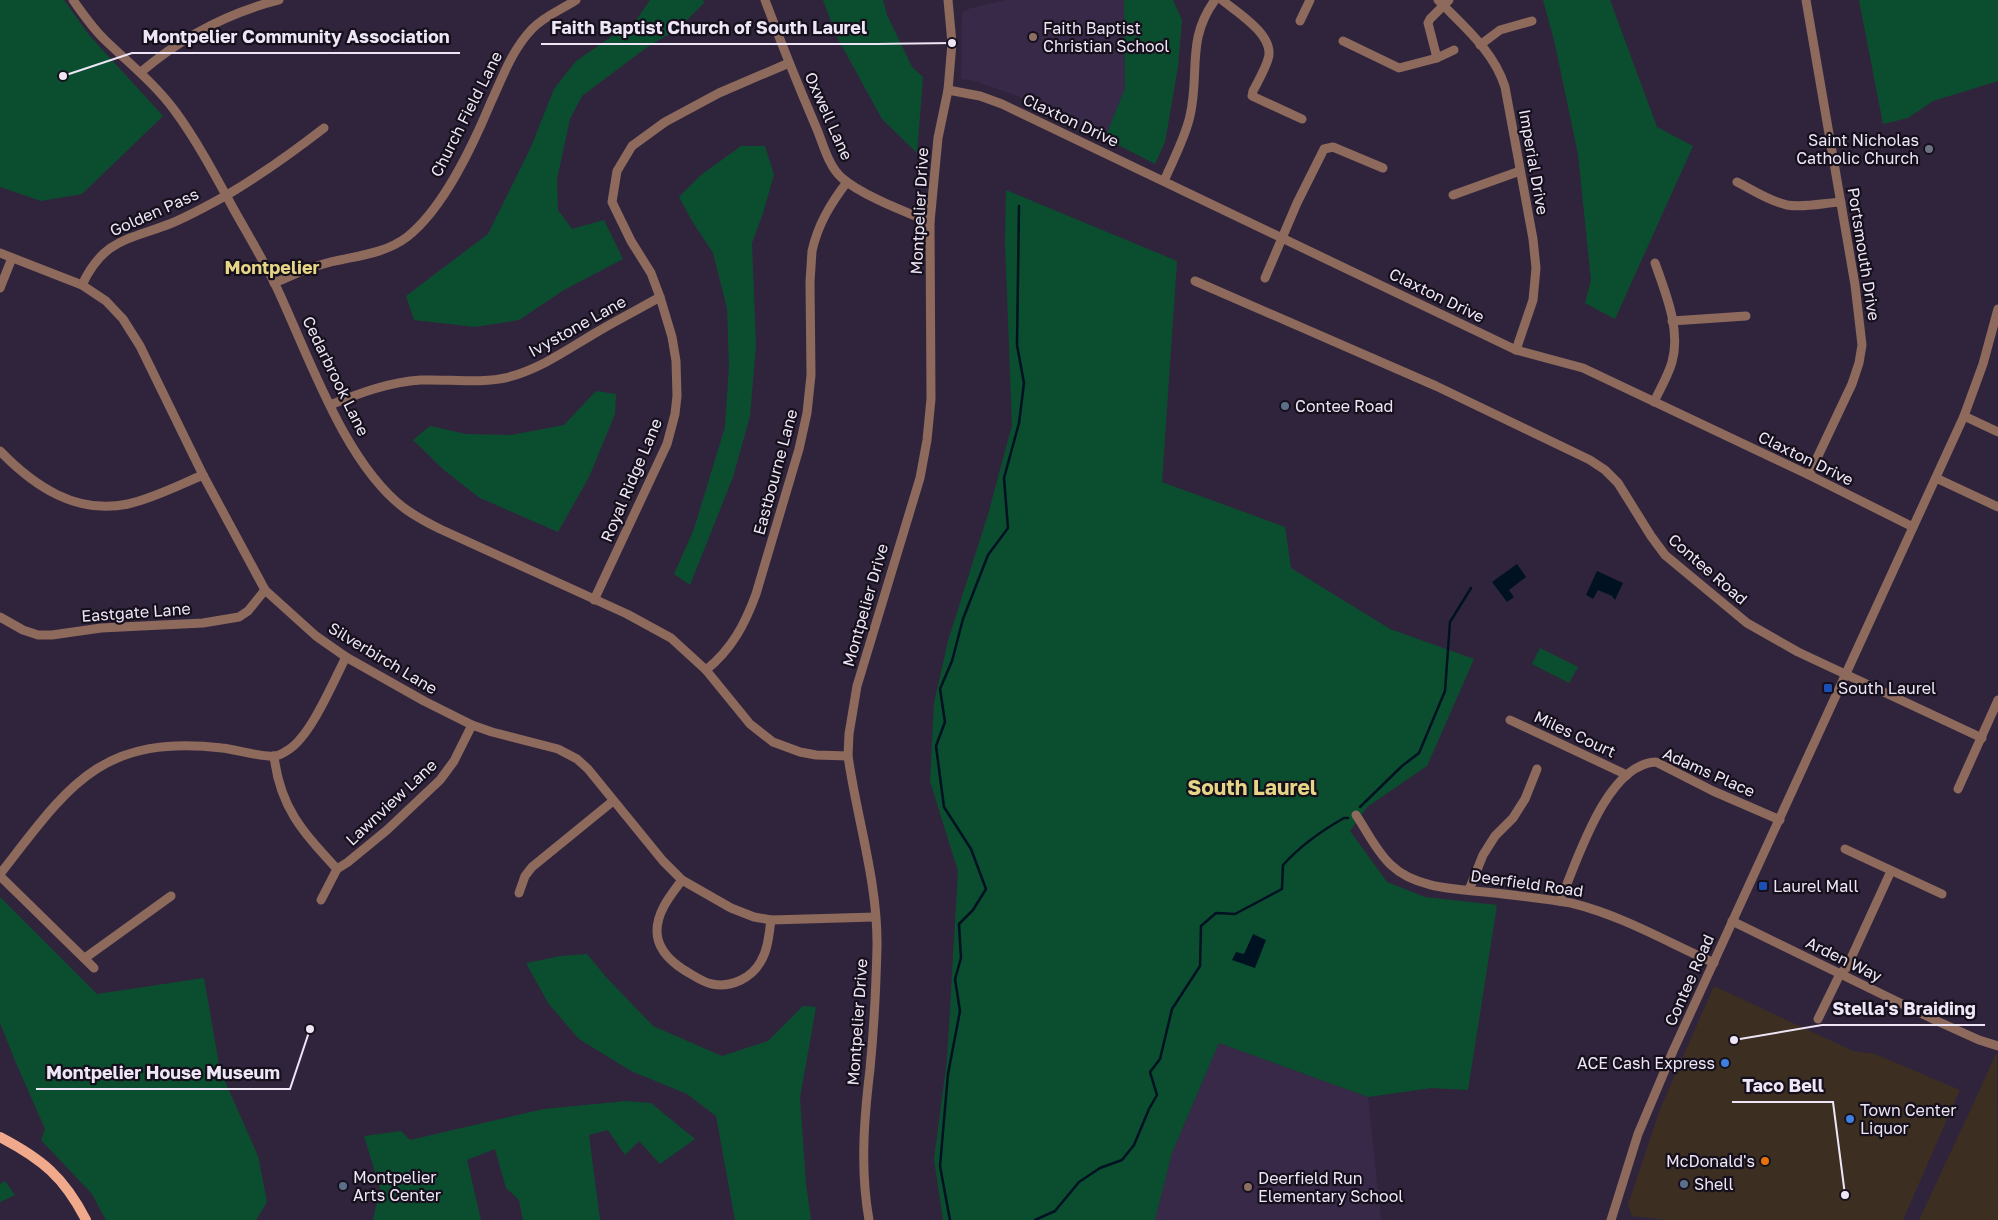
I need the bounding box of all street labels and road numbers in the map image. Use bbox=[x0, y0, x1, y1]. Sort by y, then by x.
street label: Church Field Lane bbox=[426, 48, 506, 180]
street label: Oxwell Lane bbox=[801, 69, 857, 163]
street label: Claxton Drive bbox=[1020, 89, 1122, 151]
street label: Imperial Drive bbox=[1515, 108, 1553, 216]
street label: Montpelier Drive bbox=[906, 147, 932, 275]
street label: Golden Pass bbox=[106, 184, 202, 240]
street label: Portsmouth Drive bbox=[1844, 186, 1884, 322]
street label: Claxton Drive bbox=[1386, 263, 1488, 327]
street label: Ivystone Lane bbox=[525, 291, 629, 361]
street label: Cedarbrook Lane bbox=[298, 313, 374, 439]
street label: Eastbourne Lane bbox=[749, 407, 801, 537]
street label: Royal Ridge Lane bbox=[596, 415, 666, 545]
street label: Claxton Drive bbox=[1755, 426, 1857, 490]
street label: Contee Road bbox=[1664, 529, 1752, 609]
street label: Montpelier Drive bbox=[838, 541, 892, 669]
street label: Eastgate Lane bbox=[81, 598, 191, 626]
street label: Silverbirch Lane bbox=[325, 618, 441, 698]
street label: Miles Court bbox=[1531, 706, 1619, 762]
street label: Adams Place bbox=[1660, 743, 1758, 801]
street label: Lawnview Lane bbox=[341, 755, 441, 849]
street label: Deerfield Road bbox=[1469, 865, 1585, 901]
street label: Contee Road bbox=[1660, 931, 1718, 1029]
street label: Arden Way bbox=[1803, 932, 1885, 986]
street label: Montpelier Drive bbox=[843, 958, 871, 1086]

